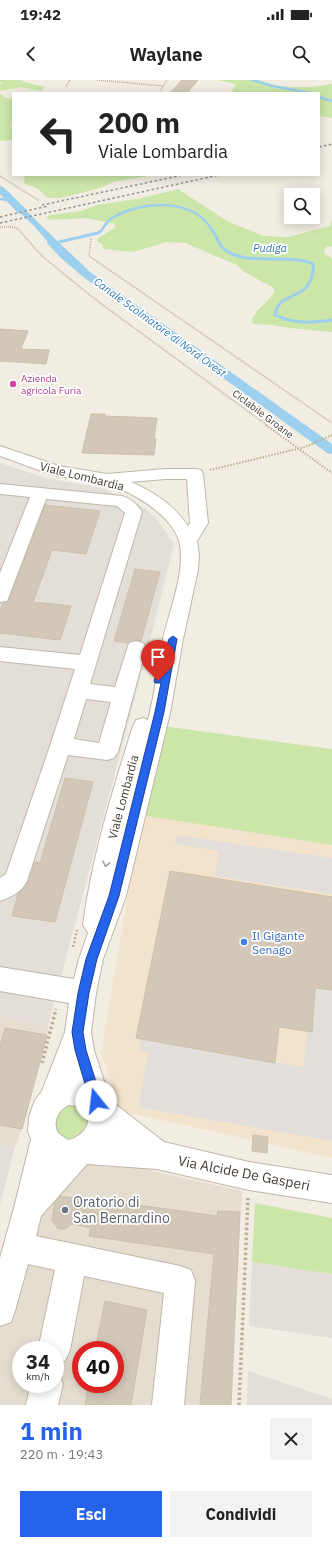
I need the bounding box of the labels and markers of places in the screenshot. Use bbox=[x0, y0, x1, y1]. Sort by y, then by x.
place label: Azienda agricola Furia bbox=[21, 372, 82, 397]
marker: Azienda agricola Furia bbox=[8, 379, 18, 389]
pin bbox=[141, 640, 175, 681]
place label: Il Gigante Senago bbox=[252, 928, 305, 957]
marker: Il Gigante Senago bbox=[239, 937, 249, 947]
place label: Oratorio di San Bernardino bbox=[73, 1193, 170, 1227]
marker: Oratorio di San Bernardino bbox=[60, 1205, 70, 1215]

